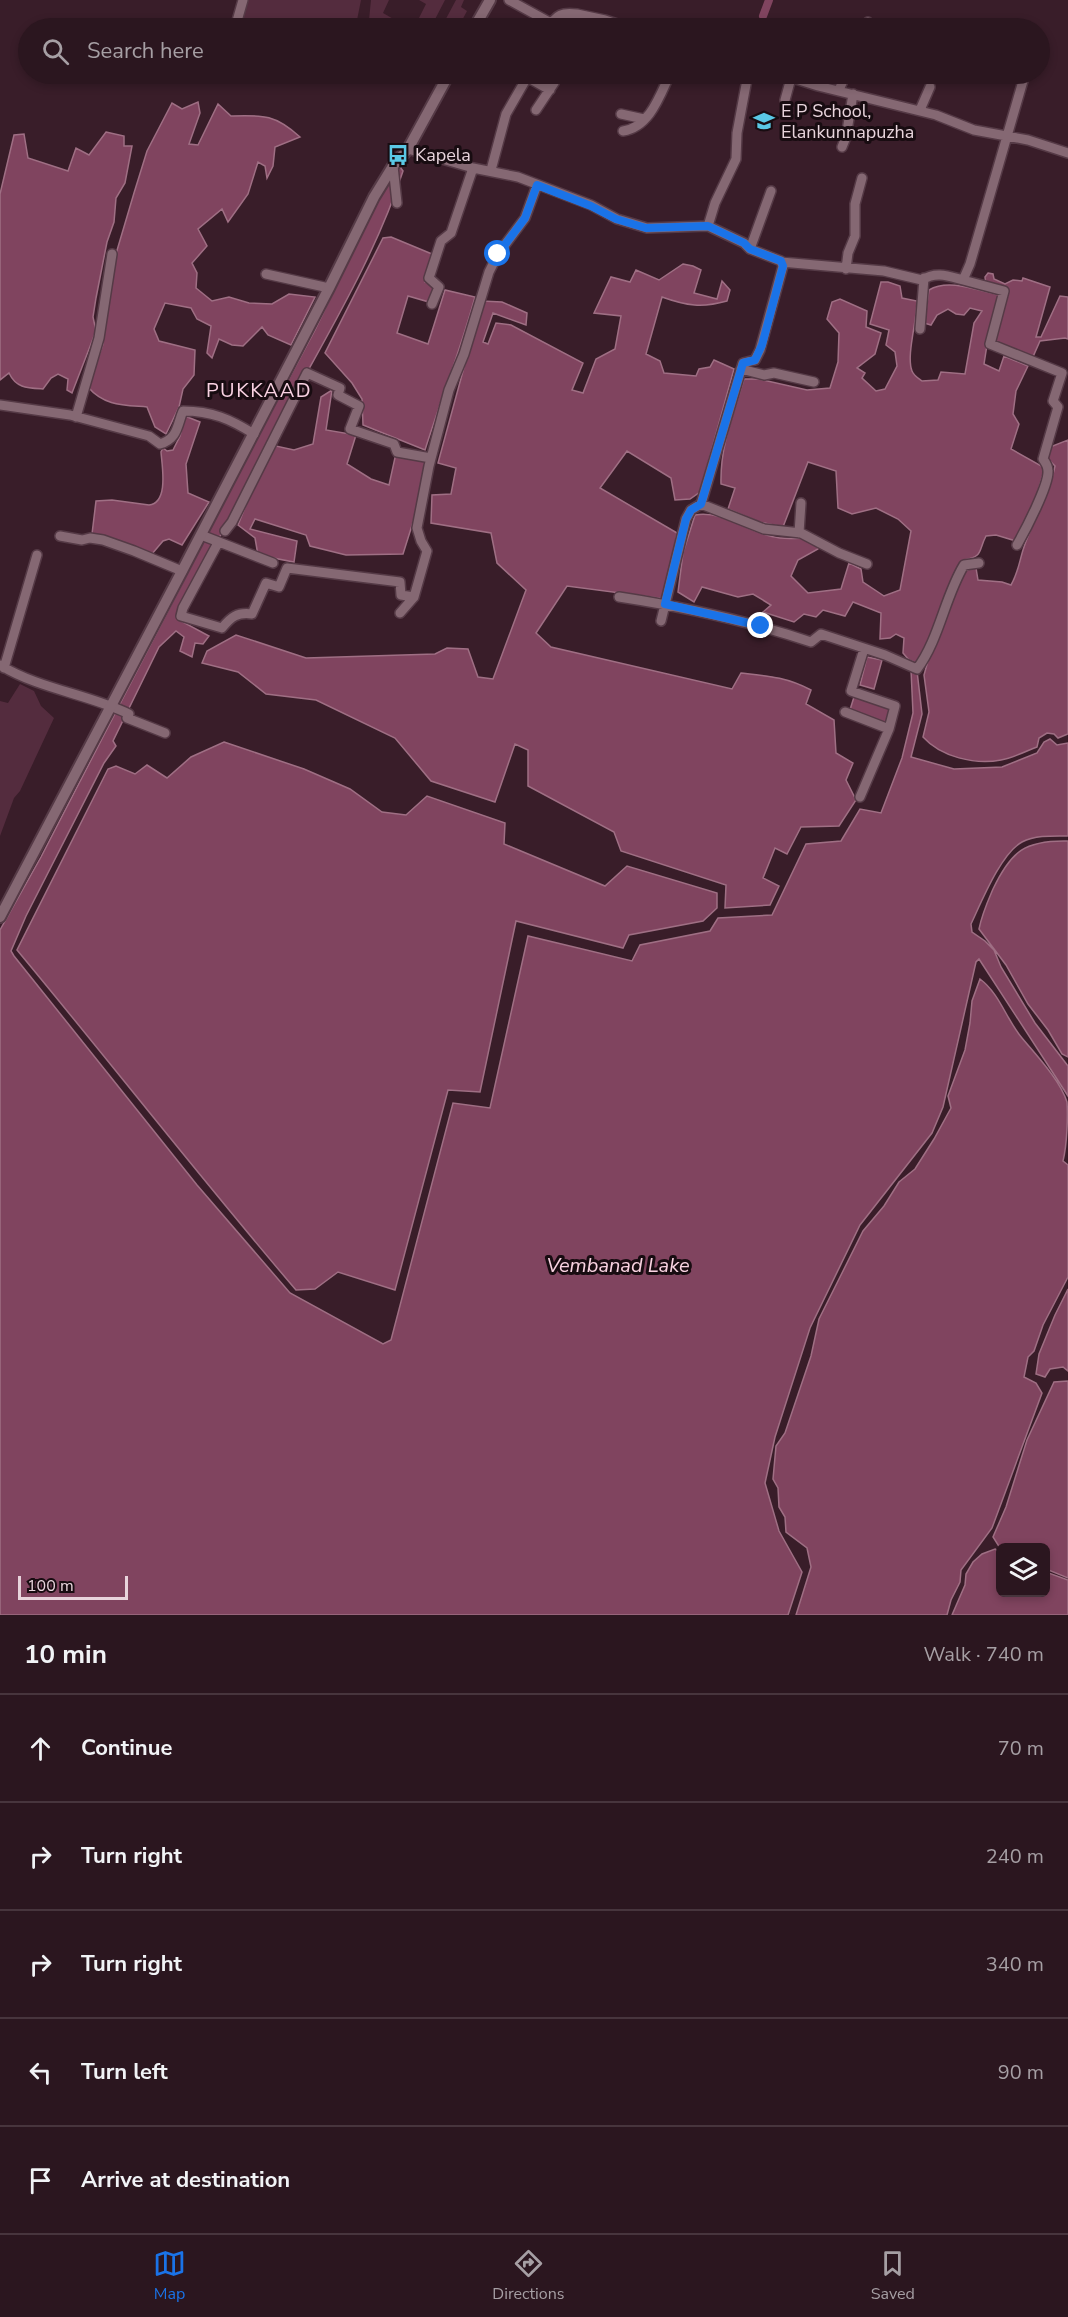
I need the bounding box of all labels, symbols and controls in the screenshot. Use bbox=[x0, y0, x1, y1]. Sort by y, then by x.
search box bbox=[18, 18, 1050, 84]
icon: search bbox=[39, 35, 72, 68]
text: Search here bbox=[87, 36, 204, 66]
place label: E P School, Elankunnapuzha bbox=[781, 99, 914, 144]
school or university icon: E P School, Elankunnapuzha bbox=[752, 109, 776, 133]
bus stop icon: Kapela bbox=[386, 143, 410, 167]
place label: Kapela bbox=[415, 143, 471, 167]
route start bbox=[484, 240, 510, 266]
district label: PUKKAAD bbox=[206, 377, 312, 404]
route end bbox=[747, 612, 773, 638]
water label: Vembanad Lake bbox=[546, 1252, 690, 1279]
map controls bbox=[996, 1543, 1050, 1597]
button: layers bbox=[996, 1543, 1050, 1597]
scale bar bbox=[18, 1573, 128, 1600]
text: 100 m bbox=[27, 1575, 74, 1597]
text: 10 min bbox=[24, 1637, 107, 1672]
text: Walk · 740 m bbox=[924, 1641, 1044, 1668]
icon: ahead bbox=[24, 1732, 57, 1765]
text: Continue bbox=[81, 1733, 172, 1763]
text: 70 m bbox=[998, 1735, 1044, 1762]
icon: right bbox=[24, 1840, 57, 1873]
text: Turn right bbox=[81, 1841, 182, 1871]
text: 240 m bbox=[986, 1843, 1044, 1870]
icon: right bbox=[24, 1948, 57, 1981]
text: Turn right bbox=[81, 1949, 182, 1979]
text: 340 m bbox=[986, 1951, 1044, 1978]
icon: left bbox=[24, 2056, 57, 2089]
text: Turn left bbox=[81, 2057, 168, 2087]
text: 90 m bbox=[998, 2059, 1044, 2086]
icon: arrive bbox=[24, 2164, 57, 2197]
text: Arrive at destination bbox=[81, 2165, 290, 2195]
tab: Map bbox=[153, 2247, 186, 2305]
tab: Directions bbox=[492, 2247, 564, 2305]
tab: Saved bbox=[871, 2247, 915, 2305]

